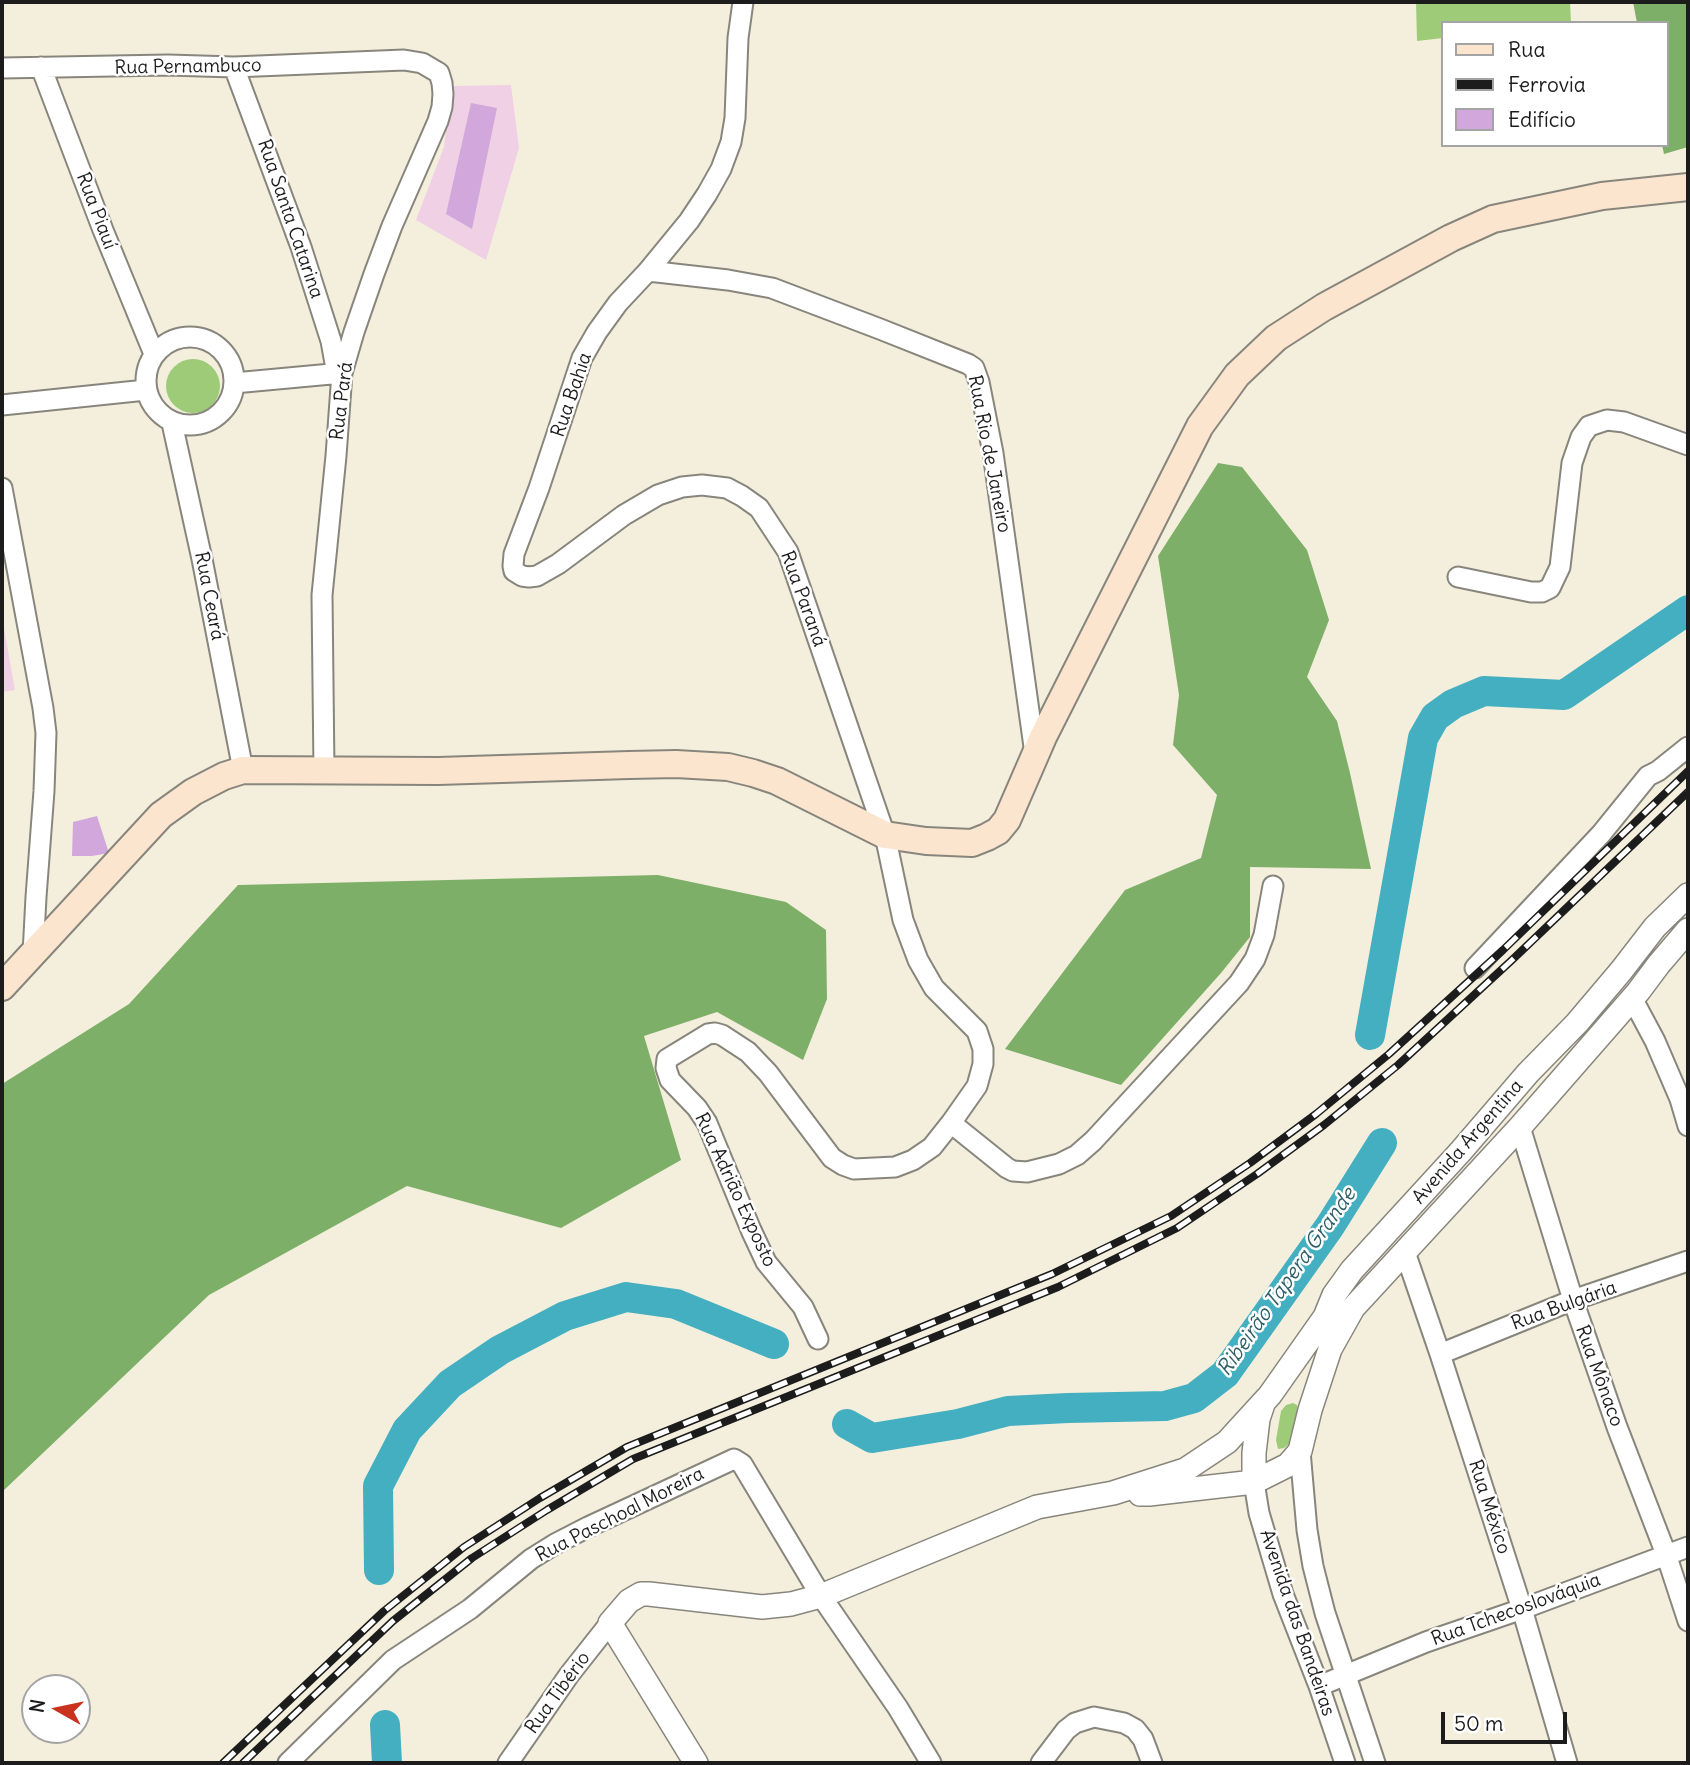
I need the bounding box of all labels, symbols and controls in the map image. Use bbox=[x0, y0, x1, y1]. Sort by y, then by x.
legend bbox=[1442, 21, 1669, 147]
text: Rua bbox=[1508, 36, 1545, 63]
street label: Rua Pernambuco bbox=[114, 54, 262, 80]
text: Ferrovia bbox=[1508, 71, 1586, 98]
text: Edifício bbox=[1508, 106, 1576, 133]
street label: Rua Santa Catarina bbox=[252, 136, 328, 302]
street label: Rua Piauí bbox=[71, 170, 121, 252]
street label: Rua Bahia bbox=[547, 350, 597, 440]
street label: Rua Pará bbox=[326, 361, 358, 441]
street label: Rua Rio de Janeiro bbox=[963, 373, 1015, 535]
street label: Rua Paraná bbox=[775, 548, 831, 650]
street label: Rua Ceará bbox=[189, 550, 229, 642]
street label: Avenida Argentina bbox=[1408, 1075, 1528, 1209]
street label: Rua Adrião Exposto bbox=[689, 1109, 781, 1271]
water label: Ribeirão Tapera Grande bbox=[1212, 1183, 1362, 1381]
street label: Rua Bulgária bbox=[1508, 1276, 1620, 1336]
street label: Rua Mônaco bbox=[1570, 1322, 1628, 1430]
street label: Rua México bbox=[1463, 1457, 1515, 1557]
street label: Rua Paschoal Moreira bbox=[532, 1463, 708, 1567]
street label: Avenida das Bandeiras bbox=[1254, 1527, 1340, 1719]
street label: Rua Tchecoslováquia bbox=[1428, 1569, 1604, 1651]
street label: Rua Tibério bbox=[521, 1647, 595, 1739]
north arrow bbox=[21, 1674, 91, 1744]
text: N bbox=[24, 1698, 50, 1714]
scale bar bbox=[1445, 1698, 1571, 1742]
text: 50 m bbox=[1454, 1710, 1503, 1737]

